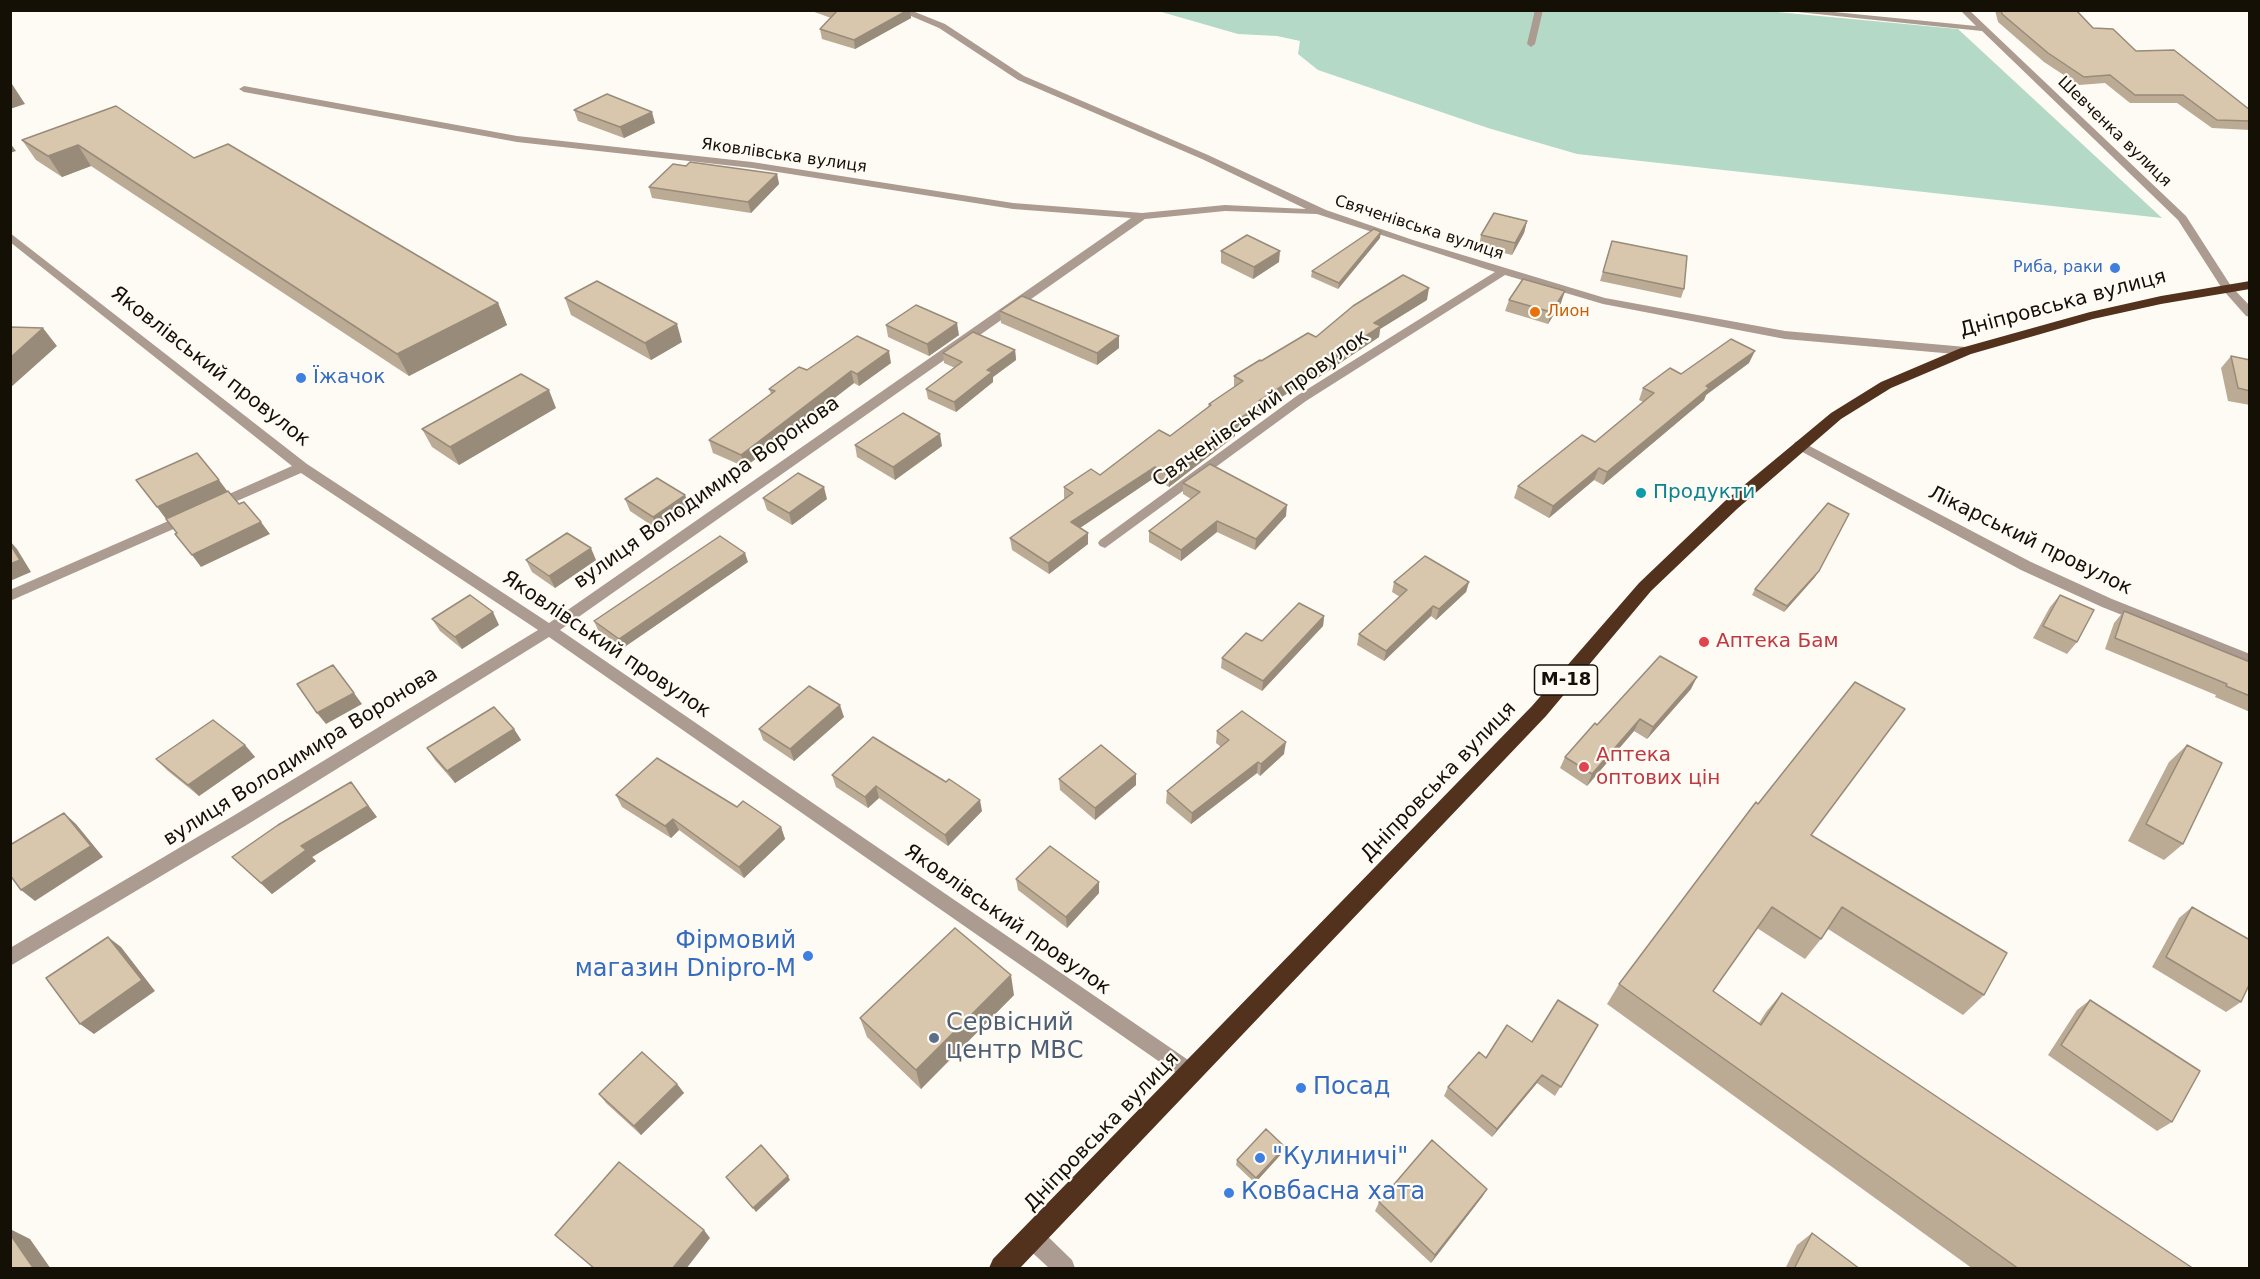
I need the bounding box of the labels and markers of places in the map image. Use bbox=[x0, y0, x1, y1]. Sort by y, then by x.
place label: Риба, раки bbox=[2013, 258, 2103, 278]
marker: Риба, раки bbox=[2108, 261, 2122, 275]
place label: Лион bbox=[1547, 302, 1590, 322]
marker: Лион bbox=[1528, 305, 1542, 319]
place label: Їжачок bbox=[313, 366, 385, 390]
marker: Їжачок bbox=[294, 371, 308, 385]
place label: Продукти bbox=[1653, 481, 1755, 505]
marker: Продукти bbox=[1634, 486, 1648, 500]
place label: Аптека Бам bbox=[1716, 630, 1838, 654]
marker: Аптека Бам bbox=[1697, 635, 1711, 649]
place label: Аптека оптових цін bbox=[1596, 744, 1720, 791]
marker: Аптека оптових цін bbox=[1577, 760, 1591, 774]
place label: Фірмовий магазин Dnipro-M bbox=[575, 928, 796, 984]
marker: Фірмовий магазин Dnipro-M bbox=[801, 949, 815, 963]
place label: Сервісний центр МВС bbox=[946, 1010, 1084, 1066]
marker: Сервісний центр МВС bbox=[927, 1031, 941, 1045]
place label: Посад bbox=[1313, 1074, 1390, 1102]
marker: Посад bbox=[1294, 1081, 1308, 1095]
place label: "Кулиничі" bbox=[1272, 1144, 1408, 1172]
marker: "Кулиничі" bbox=[1253, 1151, 1267, 1165]
place label: Ковбасна хата bbox=[1241, 1179, 1425, 1207]
marker: Ковбасна хата bbox=[1222, 1186, 1236, 1200]

